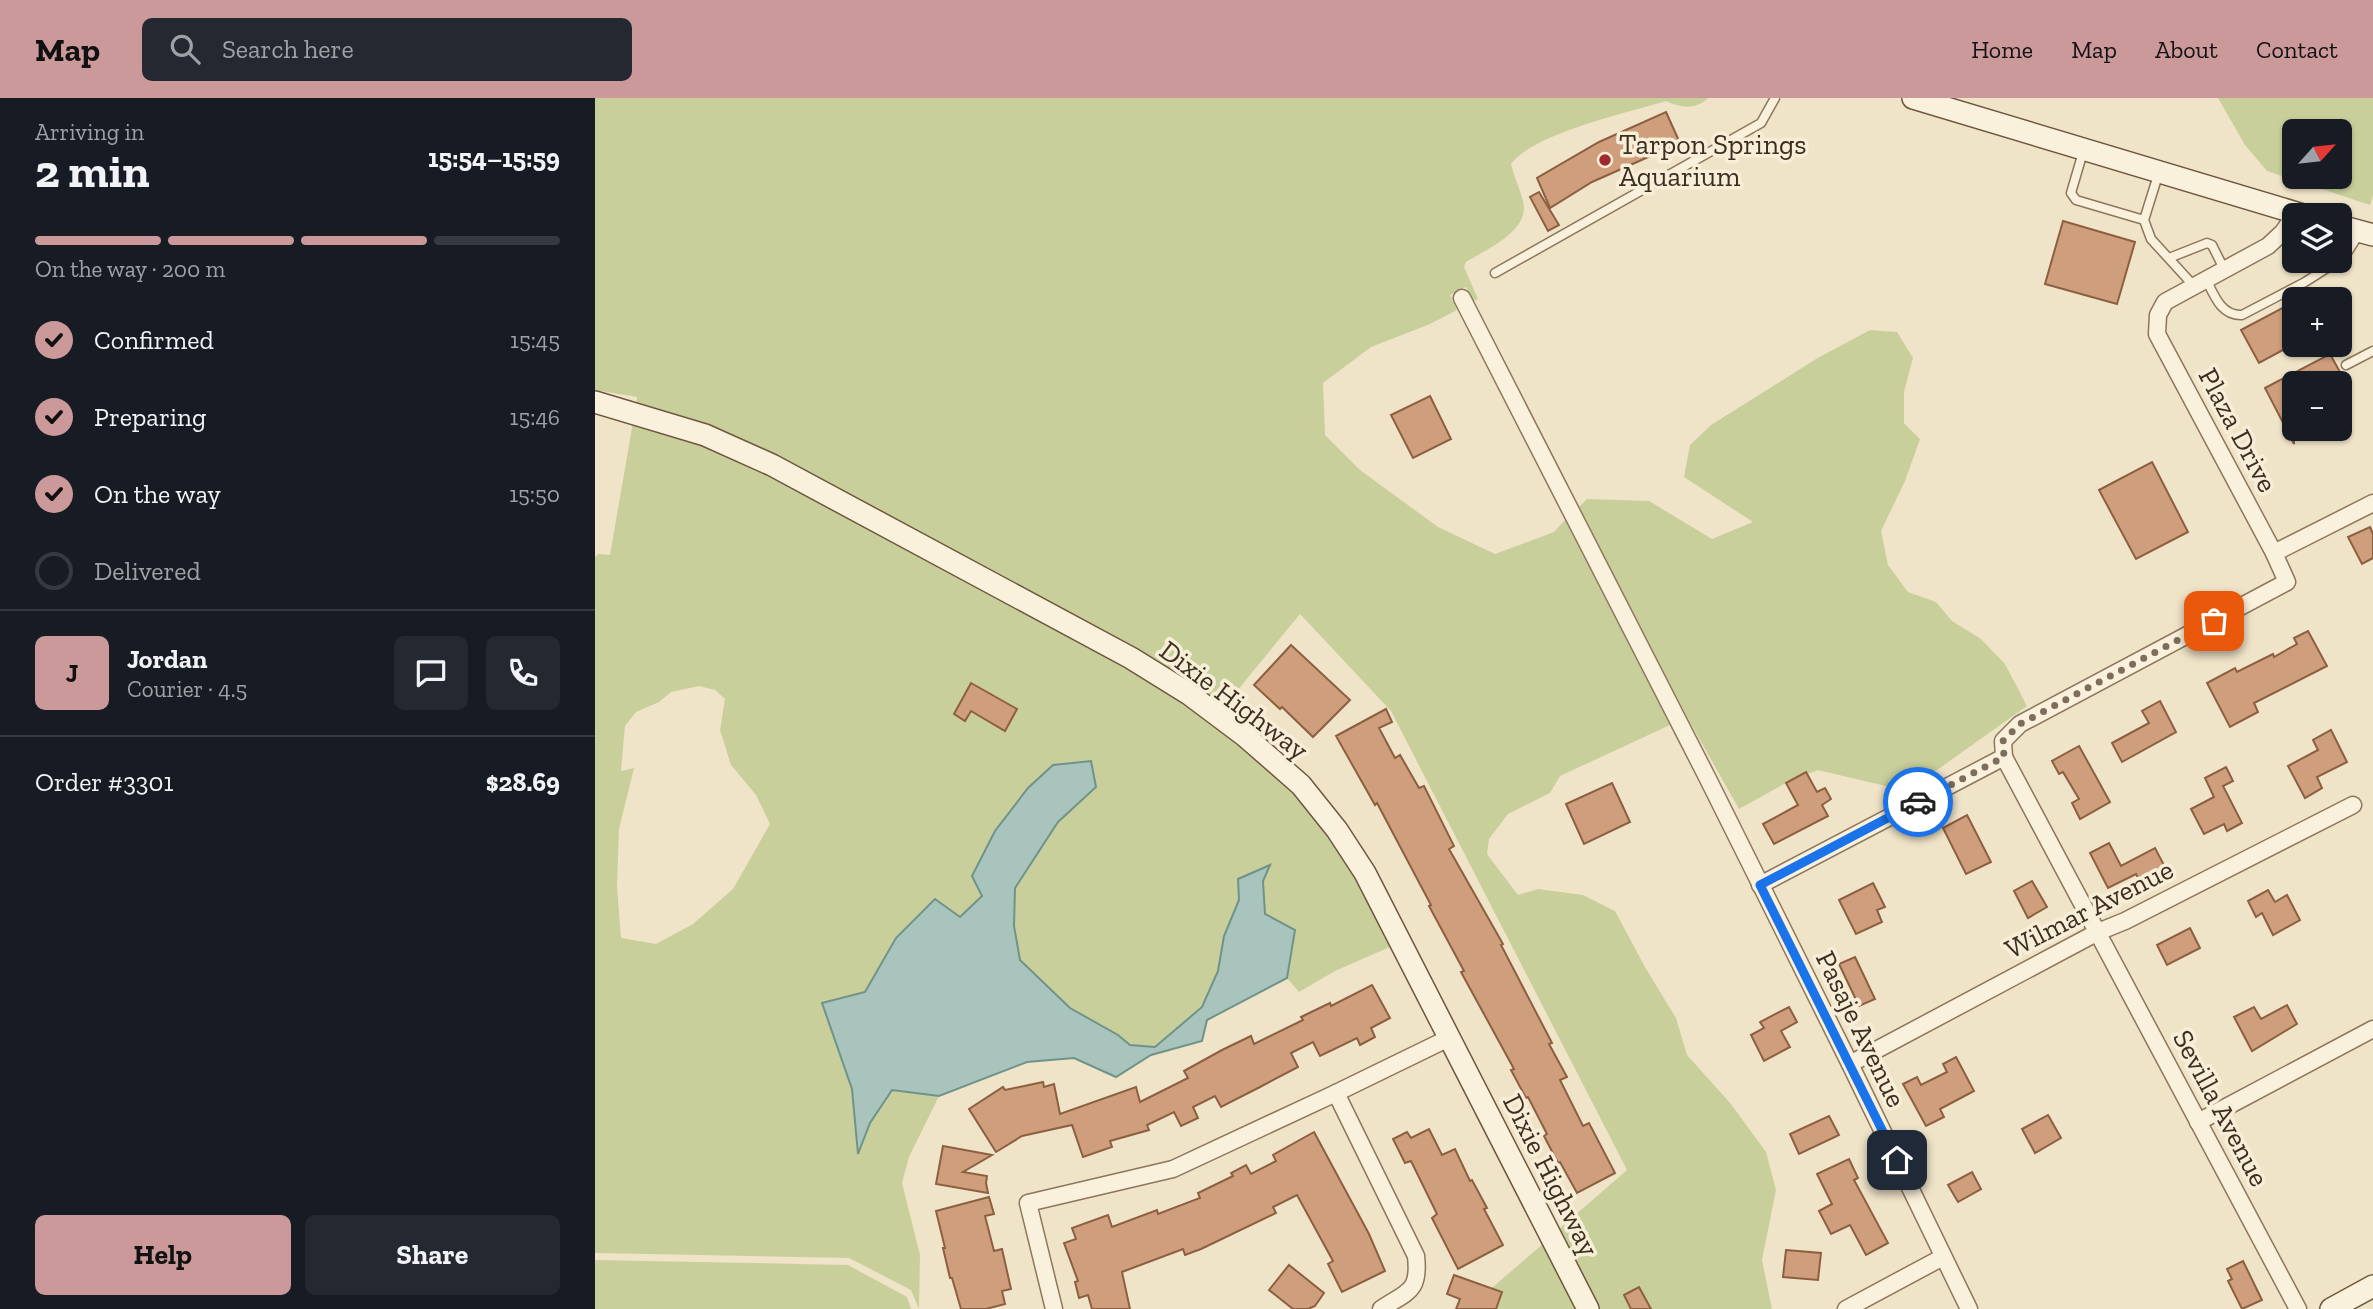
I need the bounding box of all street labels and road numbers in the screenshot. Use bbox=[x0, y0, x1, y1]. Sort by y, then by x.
street label: Plaza Drive bbox=[2192, 362, 2284, 498]
street label: Dixie Highway bbox=[1153, 633, 1315, 767]
street label: Wilmar Avenue bbox=[1999, 852, 2179, 966]
street label: Pasaje Avenue bbox=[1809, 946, 1913, 1112]
street label: Sevilla Avenue bbox=[2166, 1024, 2276, 1192]
street label: Dixie Highway bbox=[1496, 1088, 1606, 1262]

